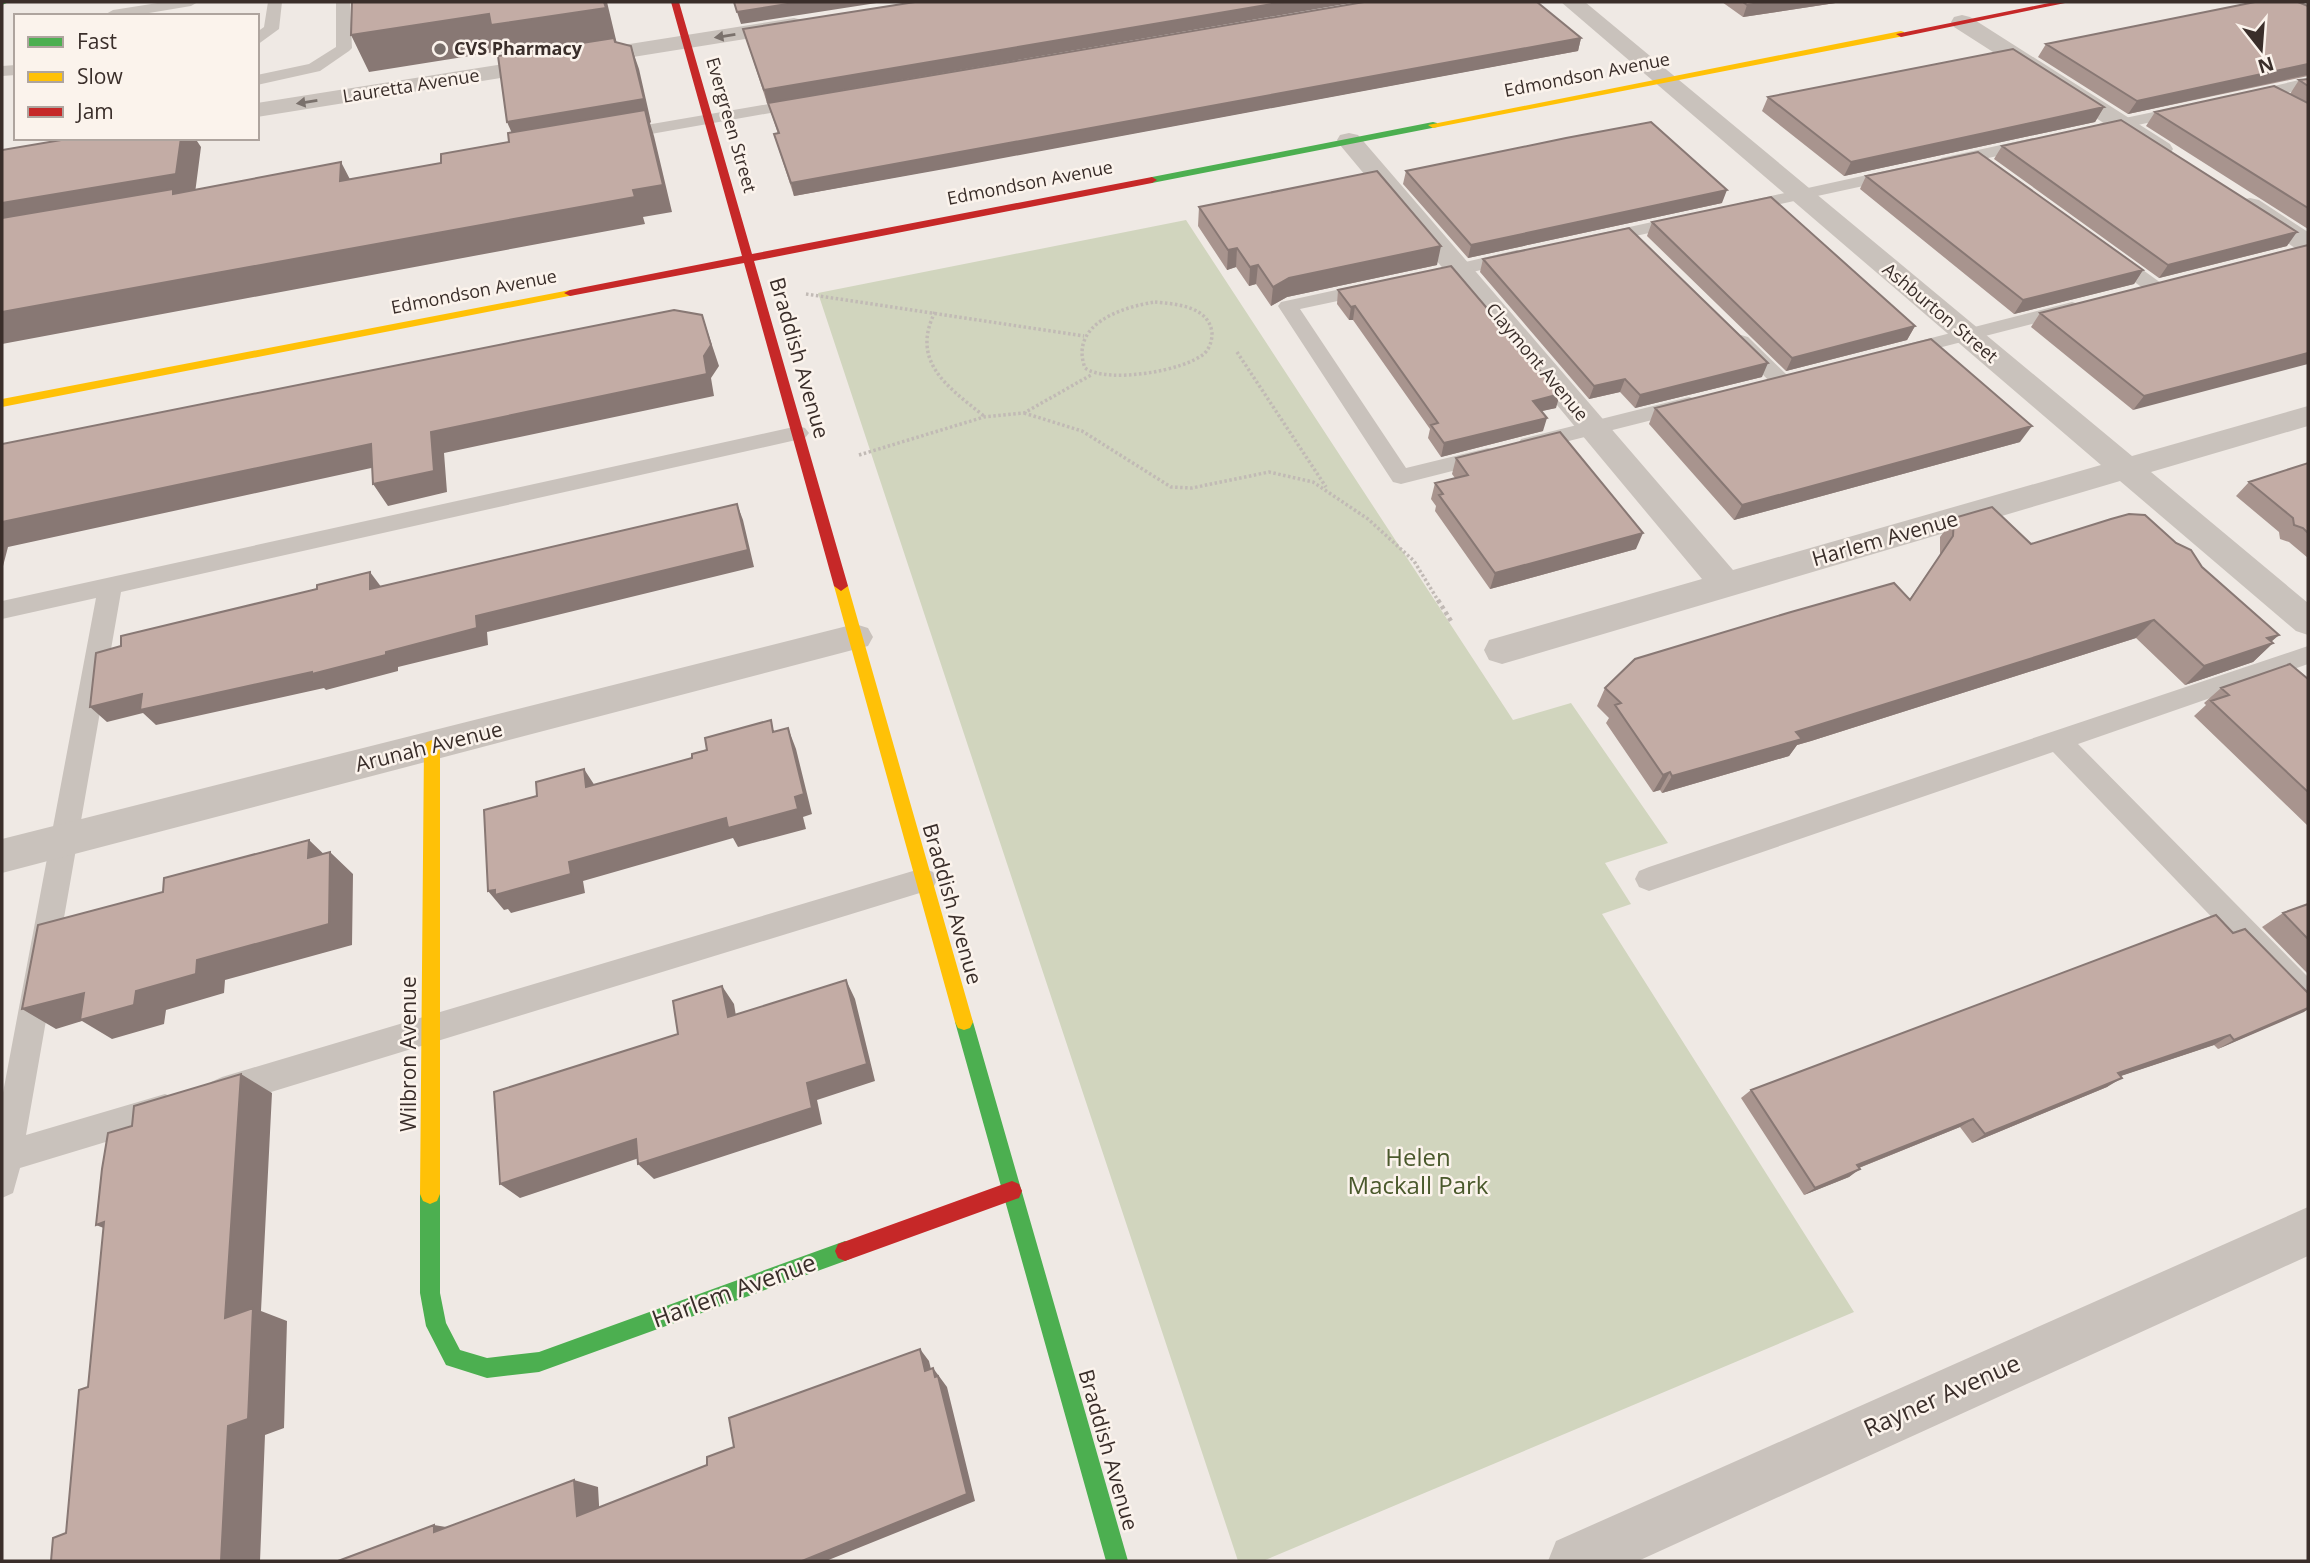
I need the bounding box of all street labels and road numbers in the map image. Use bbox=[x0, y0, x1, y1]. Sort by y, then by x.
street label: Edmondson Avenue bbox=[1502, 46, 1672, 102]
street label: Evergreen Street bbox=[701, 54, 763, 195]
street label: Lauretta Avenue bbox=[341, 62, 481, 108]
street label: Edmondson Avenue bbox=[945, 154, 1115, 210]
street label: Ashburton Street bbox=[1878, 257, 2003, 368]
street label: Edmondson Avenue bbox=[389, 263, 559, 319]
street label: Braddish Avenue bbox=[764, 274, 836, 442]
street label: Claymont Avenue bbox=[1481, 297, 1594, 425]
street label: Harlem Avenue bbox=[1808, 504, 1961, 572]
street label: Arunah Avenue bbox=[352, 714, 505, 778]
street label: Braddish Avenue bbox=[917, 820, 989, 988]
street label: Wilbron Avenue bbox=[394, 976, 422, 1132]
street label: Harlem Avenue bbox=[647, 1245, 820, 1335]
street label: Rayner Avenue bbox=[1858, 1345, 2025, 1444]
street label: Braddish Avenue bbox=[1073, 1366, 1145, 1534]

